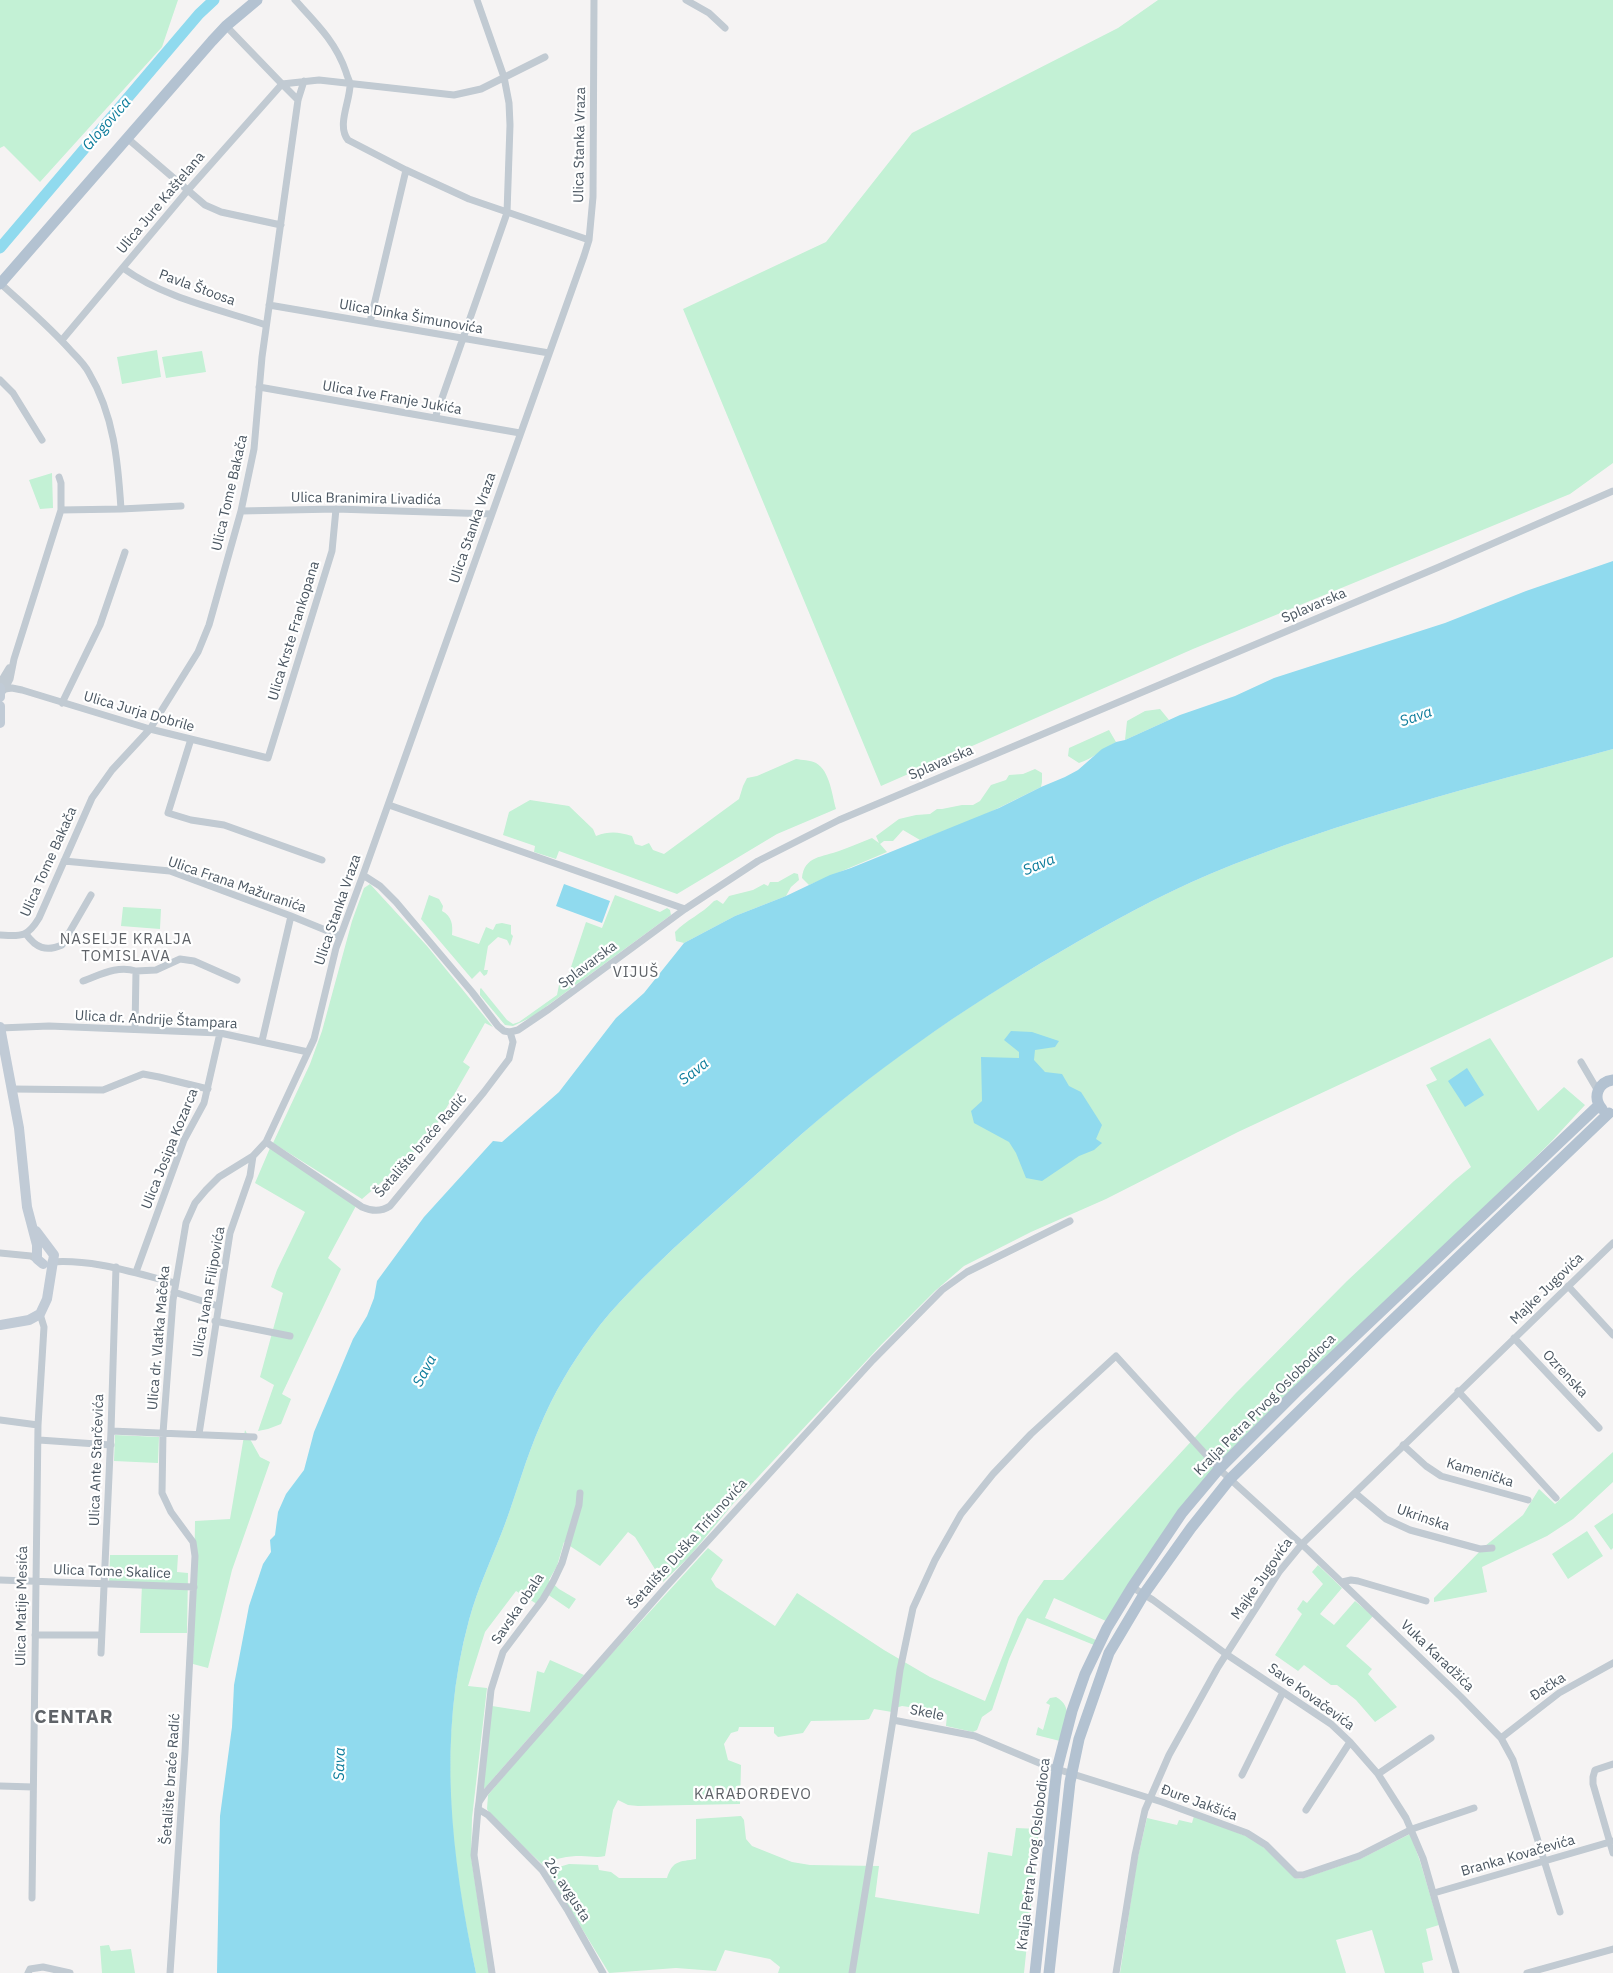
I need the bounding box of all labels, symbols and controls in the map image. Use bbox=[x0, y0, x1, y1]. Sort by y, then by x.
street label: Ulica Stanka Vraza bbox=[571, 87, 589, 203]
water label: Glogovica bbox=[79, 94, 135, 154]
street label: Ulica Jure Kaštelana bbox=[113, 149, 209, 257]
street label: Pavla Štoosa bbox=[156, 266, 238, 310]
street label: Ulica Dinka Šimunovića bbox=[338, 296, 484, 338]
street label: Ulica Ive Franje Jukića bbox=[321, 377, 463, 419]
street label: Ulica Tome Bakača bbox=[208, 433, 252, 553]
street label: Ulica Stanka Vraza bbox=[446, 470, 500, 586]
street label: Ulica Branimira Livadića bbox=[291, 489, 441, 509]
street label: Ulica Krste Frankopana bbox=[265, 559, 323, 703]
street label: Splavarska bbox=[1279, 585, 1349, 627]
street label: Ulica Jurja Dobrile bbox=[82, 688, 196, 736]
water label: Sava bbox=[1397, 703, 1435, 731]
street label: Splavarska bbox=[906, 742, 976, 784]
street label: Ulica Tome Bakača bbox=[17, 804, 81, 920]
water label: Sava bbox=[1020, 850, 1058, 880]
street label: Ulica Stanka Vraza bbox=[311, 852, 365, 968]
street label: Ulica Frana Mažuranića bbox=[166, 853, 308, 917]
district label: NASELJE KRALJA TOMISLAVA bbox=[58, 931, 194, 966]
street label: Splavarska bbox=[556, 938, 620, 992]
district label: VIJUŠ bbox=[612, 964, 660, 982]
street label: Ulica dr. Andrije Štampara bbox=[74, 1007, 238, 1033]
water label: Sava bbox=[675, 1055, 713, 1089]
street label: Ulica Josipa Kozarca bbox=[138, 1086, 202, 1212]
street label: Šetalište braće Radić bbox=[371, 1091, 471, 1201]
street label: Ulica Ivana Filipovića bbox=[189, 1225, 229, 1359]
street label: Majke Jugovića bbox=[1507, 1250, 1587, 1328]
street label: Ulica dr. Vlatka Mačeka bbox=[144, 1265, 174, 1411]
street label: Kralja Petra Prvog Oslobodioca bbox=[1191, 1331, 1339, 1479]
street label: Ozrenska bbox=[1539, 1347, 1591, 1401]
water label: Sava bbox=[409, 1352, 441, 1390]
street label: Ulica Ante Starčevića bbox=[86, 1394, 108, 1526]
street label: Kamenička bbox=[1444, 1455, 1516, 1491]
street label: Šetalište Duška Trifunovića bbox=[625, 1475, 751, 1613]
street label: Ukrinska bbox=[1394, 1501, 1452, 1535]
street label: Majke Jugovića bbox=[1228, 1535, 1296, 1623]
street label: Ulica Matije Mesića bbox=[13, 1546, 31, 1666]
street label: Ulica Tome Skalice bbox=[53, 1562, 171, 1582]
street label: Savska obala bbox=[488, 1570, 548, 1648]
street label: Vuka Karadžića bbox=[1397, 1617, 1477, 1695]
street label: Save Kovačevića bbox=[1264, 1660, 1358, 1734]
street label: Đačka bbox=[1527, 1669, 1569, 1705]
street label: Skele bbox=[908, 1701, 946, 1725]
district label: CENTAR bbox=[34, 1707, 114, 1729]
street label: Šetalište braće Radić bbox=[158, 1713, 184, 1845]
water label: Sava bbox=[330, 1747, 350, 1781]
street label: Kralja Petra Prvog Oslobodioca bbox=[1014, 1757, 1054, 1951]
street label: Đure Jakšića bbox=[1158, 1781, 1240, 1825]
district label: KARAĐORĐEVO bbox=[693, 1786, 813, 1804]
street label: Branka Kovačevića bbox=[1459, 1832, 1577, 1880]
street label: 26. avgusta bbox=[540, 1855, 594, 1925]

